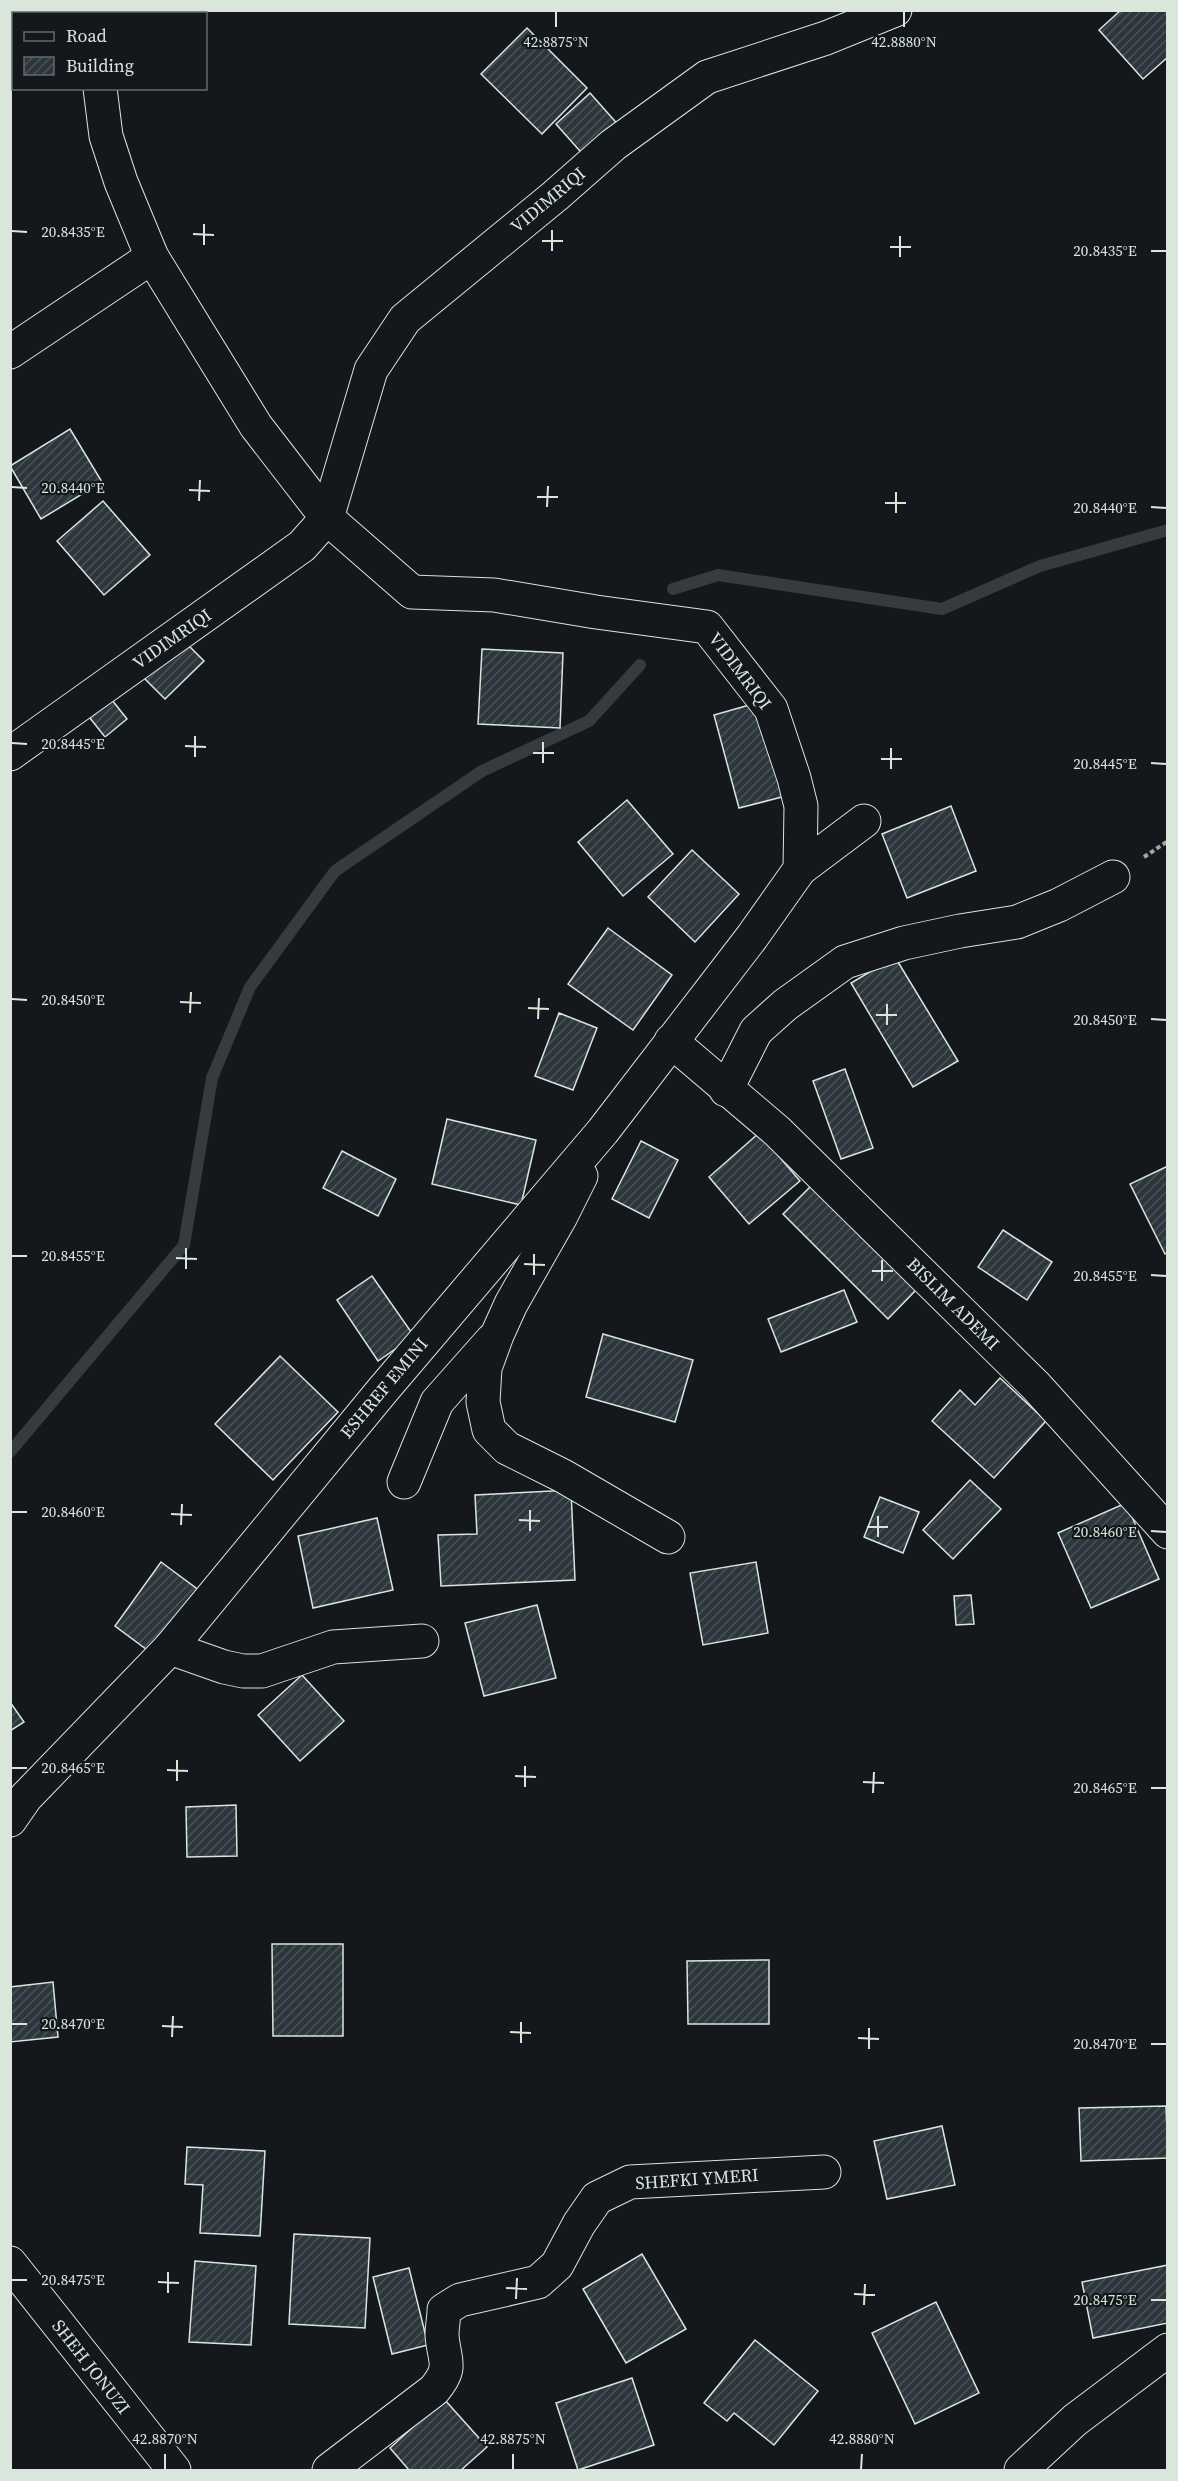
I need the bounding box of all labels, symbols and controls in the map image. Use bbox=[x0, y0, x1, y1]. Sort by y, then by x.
legend bbox=[12, 12, 207, 90]
text: Road bbox=[66, 23, 107, 48]
text: 42.8875°N bbox=[523, 31, 589, 52]
text: 42.8880°N bbox=[871, 31, 937, 52]
text: Building bbox=[66, 53, 134, 78]
street label: VIDIMRIQI bbox=[505, 161, 591, 238]
text: 20.8435°E bbox=[41, 221, 105, 242]
text: 20.8435°E bbox=[1073, 240, 1137, 261]
text: 20.8440°E bbox=[41, 477, 105, 498]
text: 20.8440°E bbox=[1073, 497, 1137, 518]
street label: VIDIMRIQI bbox=[127, 602, 216, 675]
street label: VIDIMRIQI bbox=[703, 627, 778, 715]
text: 20.8445°E bbox=[41, 733, 105, 754]
text: 20.8445°E bbox=[1073, 753, 1137, 774]
text: 20.8450°E bbox=[41, 989, 105, 1010]
text: 20.8450°E bbox=[1073, 1009, 1137, 1030]
text: 20.8455°E bbox=[41, 1245, 105, 1266]
street label: BISLIM ADEMI bbox=[901, 1252, 1005, 1356]
text: 20.8455°E bbox=[1073, 1265, 1137, 1286]
street label: ESHREF EMINI bbox=[334, 1332, 433, 1444]
text: 20.8460°E bbox=[41, 1501, 105, 1522]
text: 20.8460°E bbox=[1073, 1521, 1137, 1542]
text: 20.8465°E bbox=[41, 1757, 105, 1778]
text: 20.8465°E bbox=[1073, 1777, 1137, 1798]
text: 20.8470°E bbox=[41, 2013, 105, 2034]
text: 20.8470°E bbox=[1073, 2033, 1137, 2054]
street label: SHEFKI YMERI bbox=[634, 2162, 759, 2195]
text: 20.8475°E bbox=[41, 2269, 105, 2290]
text: 20.8475°E bbox=[1073, 2289, 1137, 2310]
street label: SHEH JONUZI bbox=[46, 2314, 136, 2419]
text: 42.8870°N bbox=[132, 2428, 198, 2449]
text: 42.8875°N bbox=[480, 2428, 546, 2449]
text: 42.8880°N bbox=[829, 2428, 895, 2449]

